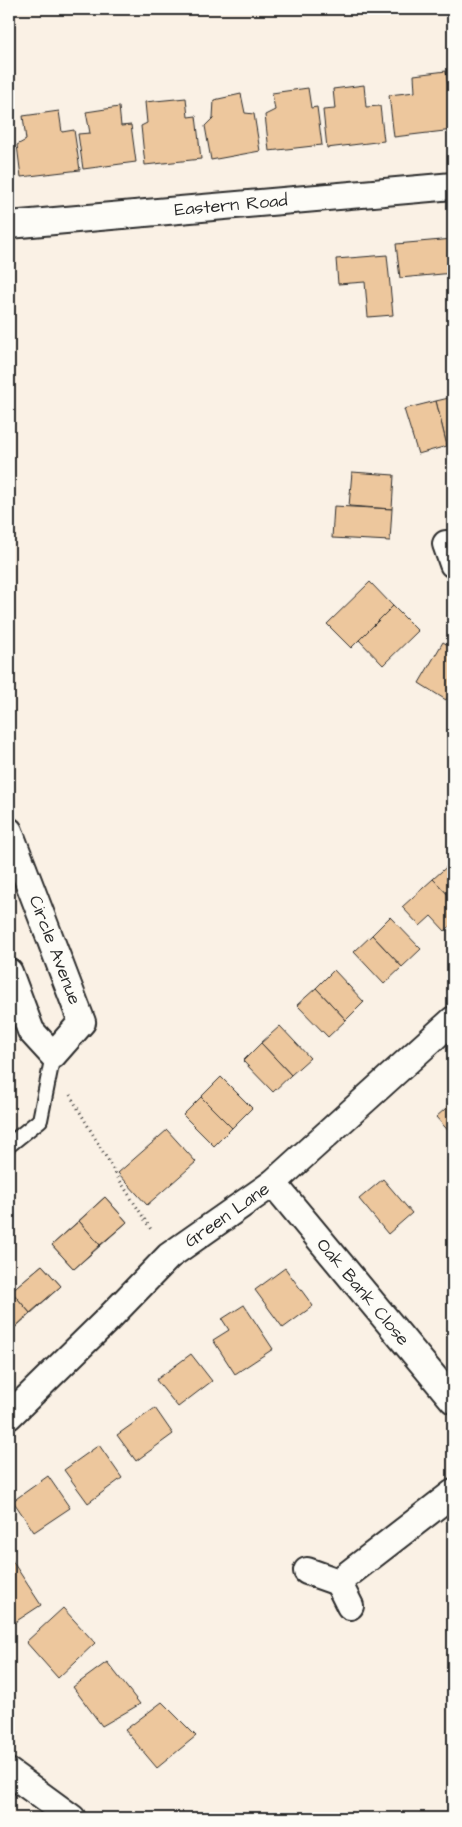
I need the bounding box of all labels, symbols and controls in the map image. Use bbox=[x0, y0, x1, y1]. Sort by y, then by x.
street label: Eastern Road bbox=[173, 188, 289, 222]
street label: Circle Avenue bbox=[23, 892, 87, 1008]
street label: Green Lane bbox=[180, 1176, 275, 1253]
street label: Oak Bank Close bbox=[311, 1233, 416, 1351]

